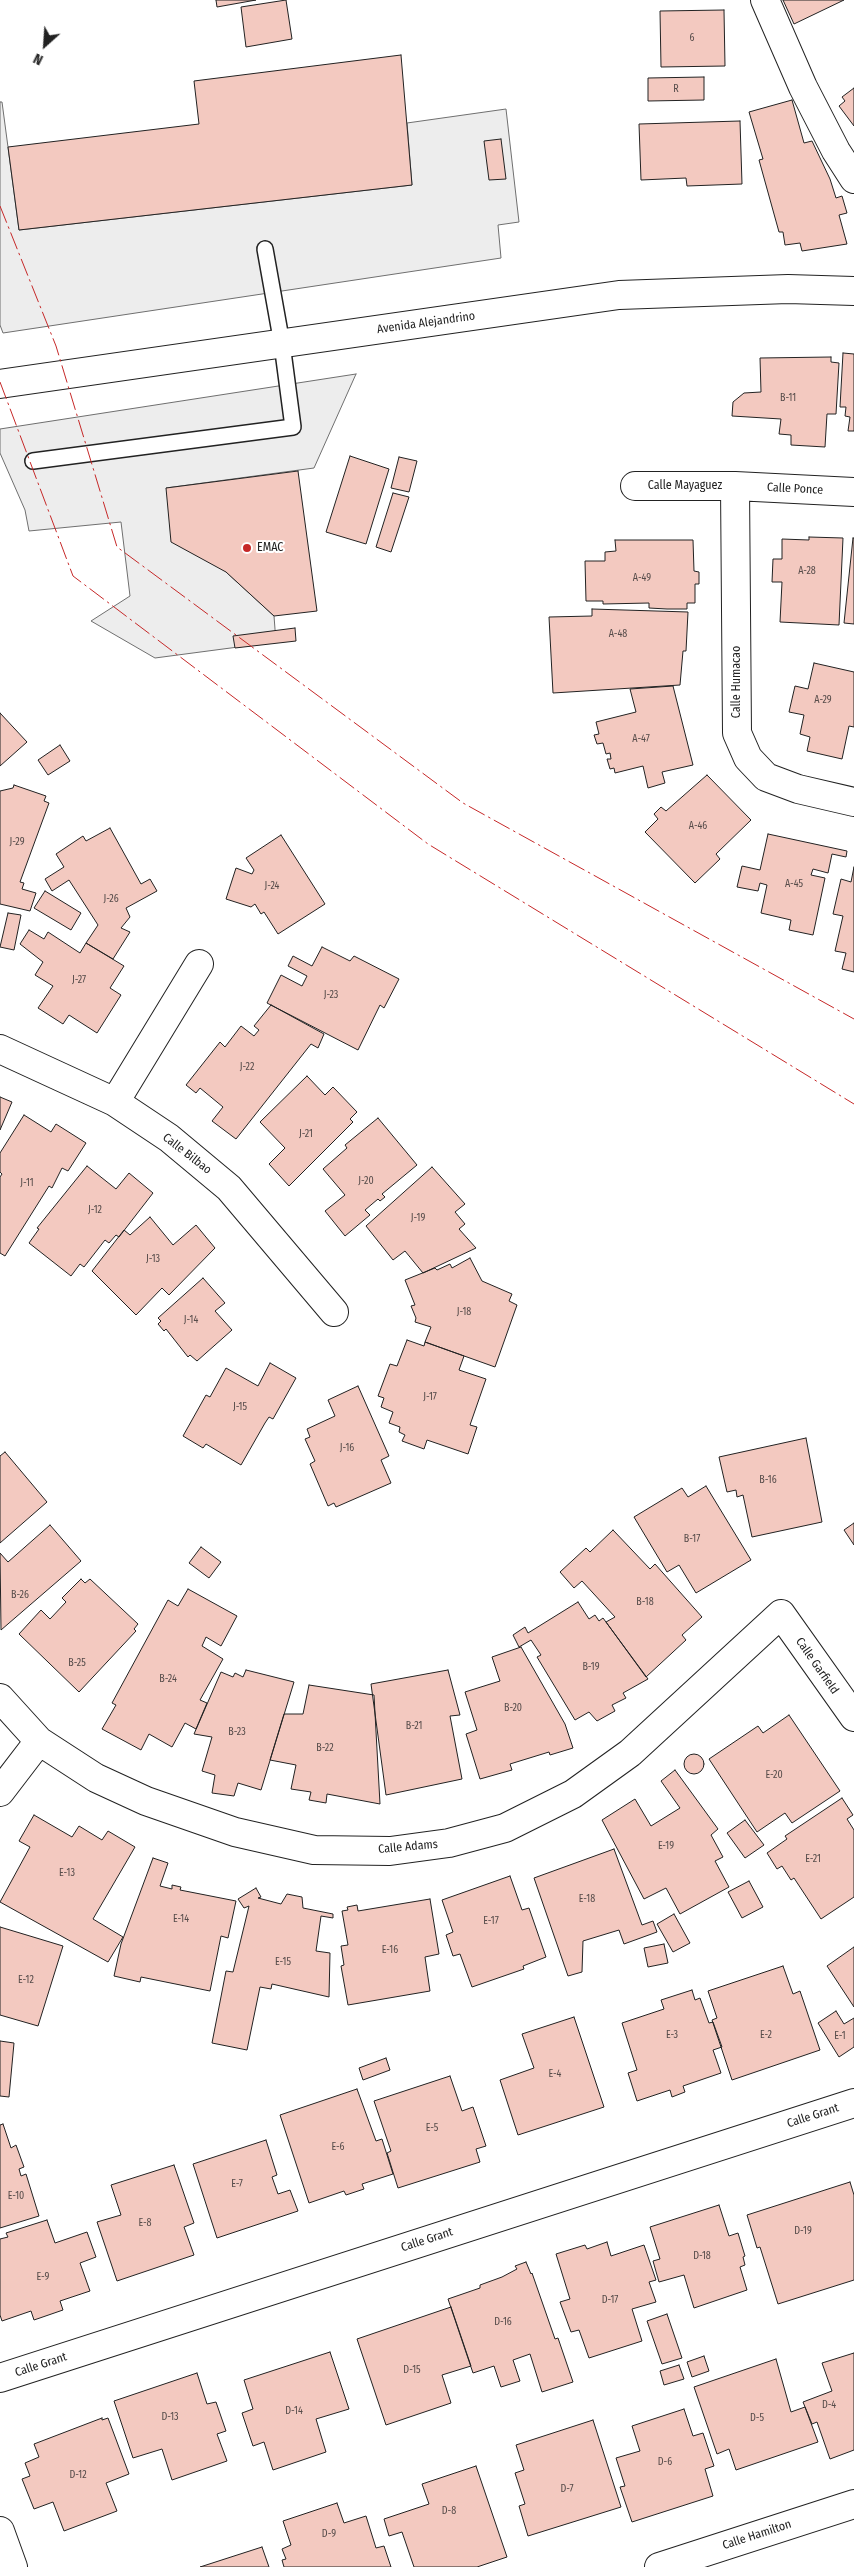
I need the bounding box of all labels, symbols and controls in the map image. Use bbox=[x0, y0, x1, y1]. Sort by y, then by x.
north arrow bbox=[20, 20, 70, 70]
house number: 6 bbox=[690, 32, 694, 44]
text: N bbox=[31, 49, 46, 68]
house number: R bbox=[673, 83, 679, 95]
street label: Avenida Alejandrino bbox=[376, 309, 476, 337]
house number: B-11 bbox=[780, 392, 796, 404]
street label: Calle Mayaguez bbox=[648, 479, 722, 493]
street label: Calle Ponce bbox=[767, 480, 823, 498]
place label: EMAC bbox=[257, 541, 283, 555]
marker: EMAC bbox=[241, 542, 253, 554]
house number: A-28 bbox=[798, 565, 816, 577]
house number: A-49 bbox=[633, 572, 651, 584]
house number: A-48 bbox=[609, 628, 627, 640]
street label: Calle Humacao bbox=[730, 646, 744, 718]
house number: A-29 bbox=[814, 694, 832, 706]
house number: A-47 bbox=[632, 733, 650, 745]
house number: A-46 bbox=[689, 820, 707, 832]
house number: J-29 bbox=[10, 836, 24, 848]
house number: A-45 bbox=[785, 878, 803, 890]
house number: J-24 bbox=[265, 880, 279, 892]
house number: J-26 bbox=[103, 893, 119, 905]
house number: J-27 bbox=[72, 974, 86, 986]
house number: J-23 bbox=[324, 989, 338, 1001]
house number: J-22 bbox=[240, 1061, 254, 1073]
house number: J-21 bbox=[299, 1128, 313, 1140]
street label: Calle Bilbao bbox=[160, 1130, 214, 1178]
house number: J-20 bbox=[358, 1175, 374, 1187]
house number: J-11 bbox=[20, 1177, 34, 1189]
house number: J-12 bbox=[88, 1204, 102, 1216]
house number: J-19 bbox=[411, 1212, 425, 1224]
house number: J-13 bbox=[146, 1253, 160, 1265]
house number: J-18 bbox=[457, 1306, 471, 1318]
house number: J-14 bbox=[184, 1314, 198, 1326]
house number: J-17 bbox=[423, 1391, 437, 1403]
house number: J-15 bbox=[233, 1401, 247, 1413]
house number: J-16 bbox=[340, 1442, 354, 1454]
house number: B-16 bbox=[759, 1474, 777, 1486]
house number: B-17 bbox=[684, 1533, 700, 1545]
house number: B-26 bbox=[11, 1589, 29, 1601]
house number: B-18 bbox=[636, 1596, 654, 1608]
street label: Calle Garfield bbox=[792, 1635, 842, 1697]
house number: B-25 bbox=[68, 1657, 86, 1669]
house number: B-19 bbox=[582, 1661, 600, 1673]
house number: B-24 bbox=[159, 1673, 177, 1685]
house number: B-20 bbox=[504, 1702, 522, 1714]
house number: B-21 bbox=[406, 1720, 422, 1732]
house number: B-23 bbox=[228, 1726, 246, 1738]
house number: B-22 bbox=[316, 1742, 334, 1754]
house number: E-20 bbox=[765, 1769, 783, 1781]
street label: Calle Adams bbox=[378, 1837, 438, 1857]
house number: E-19 bbox=[658, 1840, 674, 1852]
house number: E-21 bbox=[805, 1853, 821, 1865]
house number: E-13 bbox=[59, 1867, 75, 1879]
house number: E-18 bbox=[579, 1893, 595, 1905]
house number: E-14 bbox=[173, 1913, 189, 1925]
house number: E-17 bbox=[483, 1915, 499, 1927]
house number: E-16 bbox=[382, 1944, 398, 1956]
house number: E-15 bbox=[275, 1956, 291, 1968]
house number: E-12 bbox=[18, 1974, 34, 1986]
house number: E-3 bbox=[666, 2029, 678, 2041]
house number: E-2 bbox=[760, 2029, 772, 2041]
house number: E-1 bbox=[834, 2030, 846, 2042]
house number: E-4 bbox=[549, 2068, 561, 2080]
street label: Calle Grant bbox=[785, 2101, 841, 2131]
house number: E-5 bbox=[426, 2122, 438, 2134]
house number: E-6 bbox=[331, 2141, 345, 2153]
house number: E-7 bbox=[231, 2178, 243, 2190]
house number: E-10 bbox=[8, 2190, 24, 2202]
house number: E-8 bbox=[138, 2217, 152, 2229]
street label: Calle Grant bbox=[399, 2225, 455, 2255]
house number: D-19 bbox=[794, 2225, 812, 2237]
house number: D-18 bbox=[693, 2250, 711, 2262]
house number: E-9 bbox=[37, 2271, 49, 2283]
house number: D-17 bbox=[602, 2294, 618, 2306]
house number: D-16 bbox=[494, 2316, 512, 2328]
street label: Calle Grant bbox=[13, 2350, 69, 2380]
house number: D-15 bbox=[403, 2364, 421, 2376]
house number: D-4 bbox=[822, 2399, 836, 2411]
house number: D-14 bbox=[285, 2405, 303, 2417]
house number: D-13 bbox=[161, 2411, 179, 2423]
house number: D-5 bbox=[750, 2412, 764, 2424]
house number: D-6 bbox=[658, 2456, 672, 2468]
house number: D-12 bbox=[69, 2469, 87, 2481]
house number: D-7 bbox=[561, 2483, 573, 2495]
house number: D-8 bbox=[442, 2505, 456, 2517]
street label: Calle Hamilton bbox=[721, 2517, 793, 2553]
house number: D-9 bbox=[322, 2528, 336, 2540]

